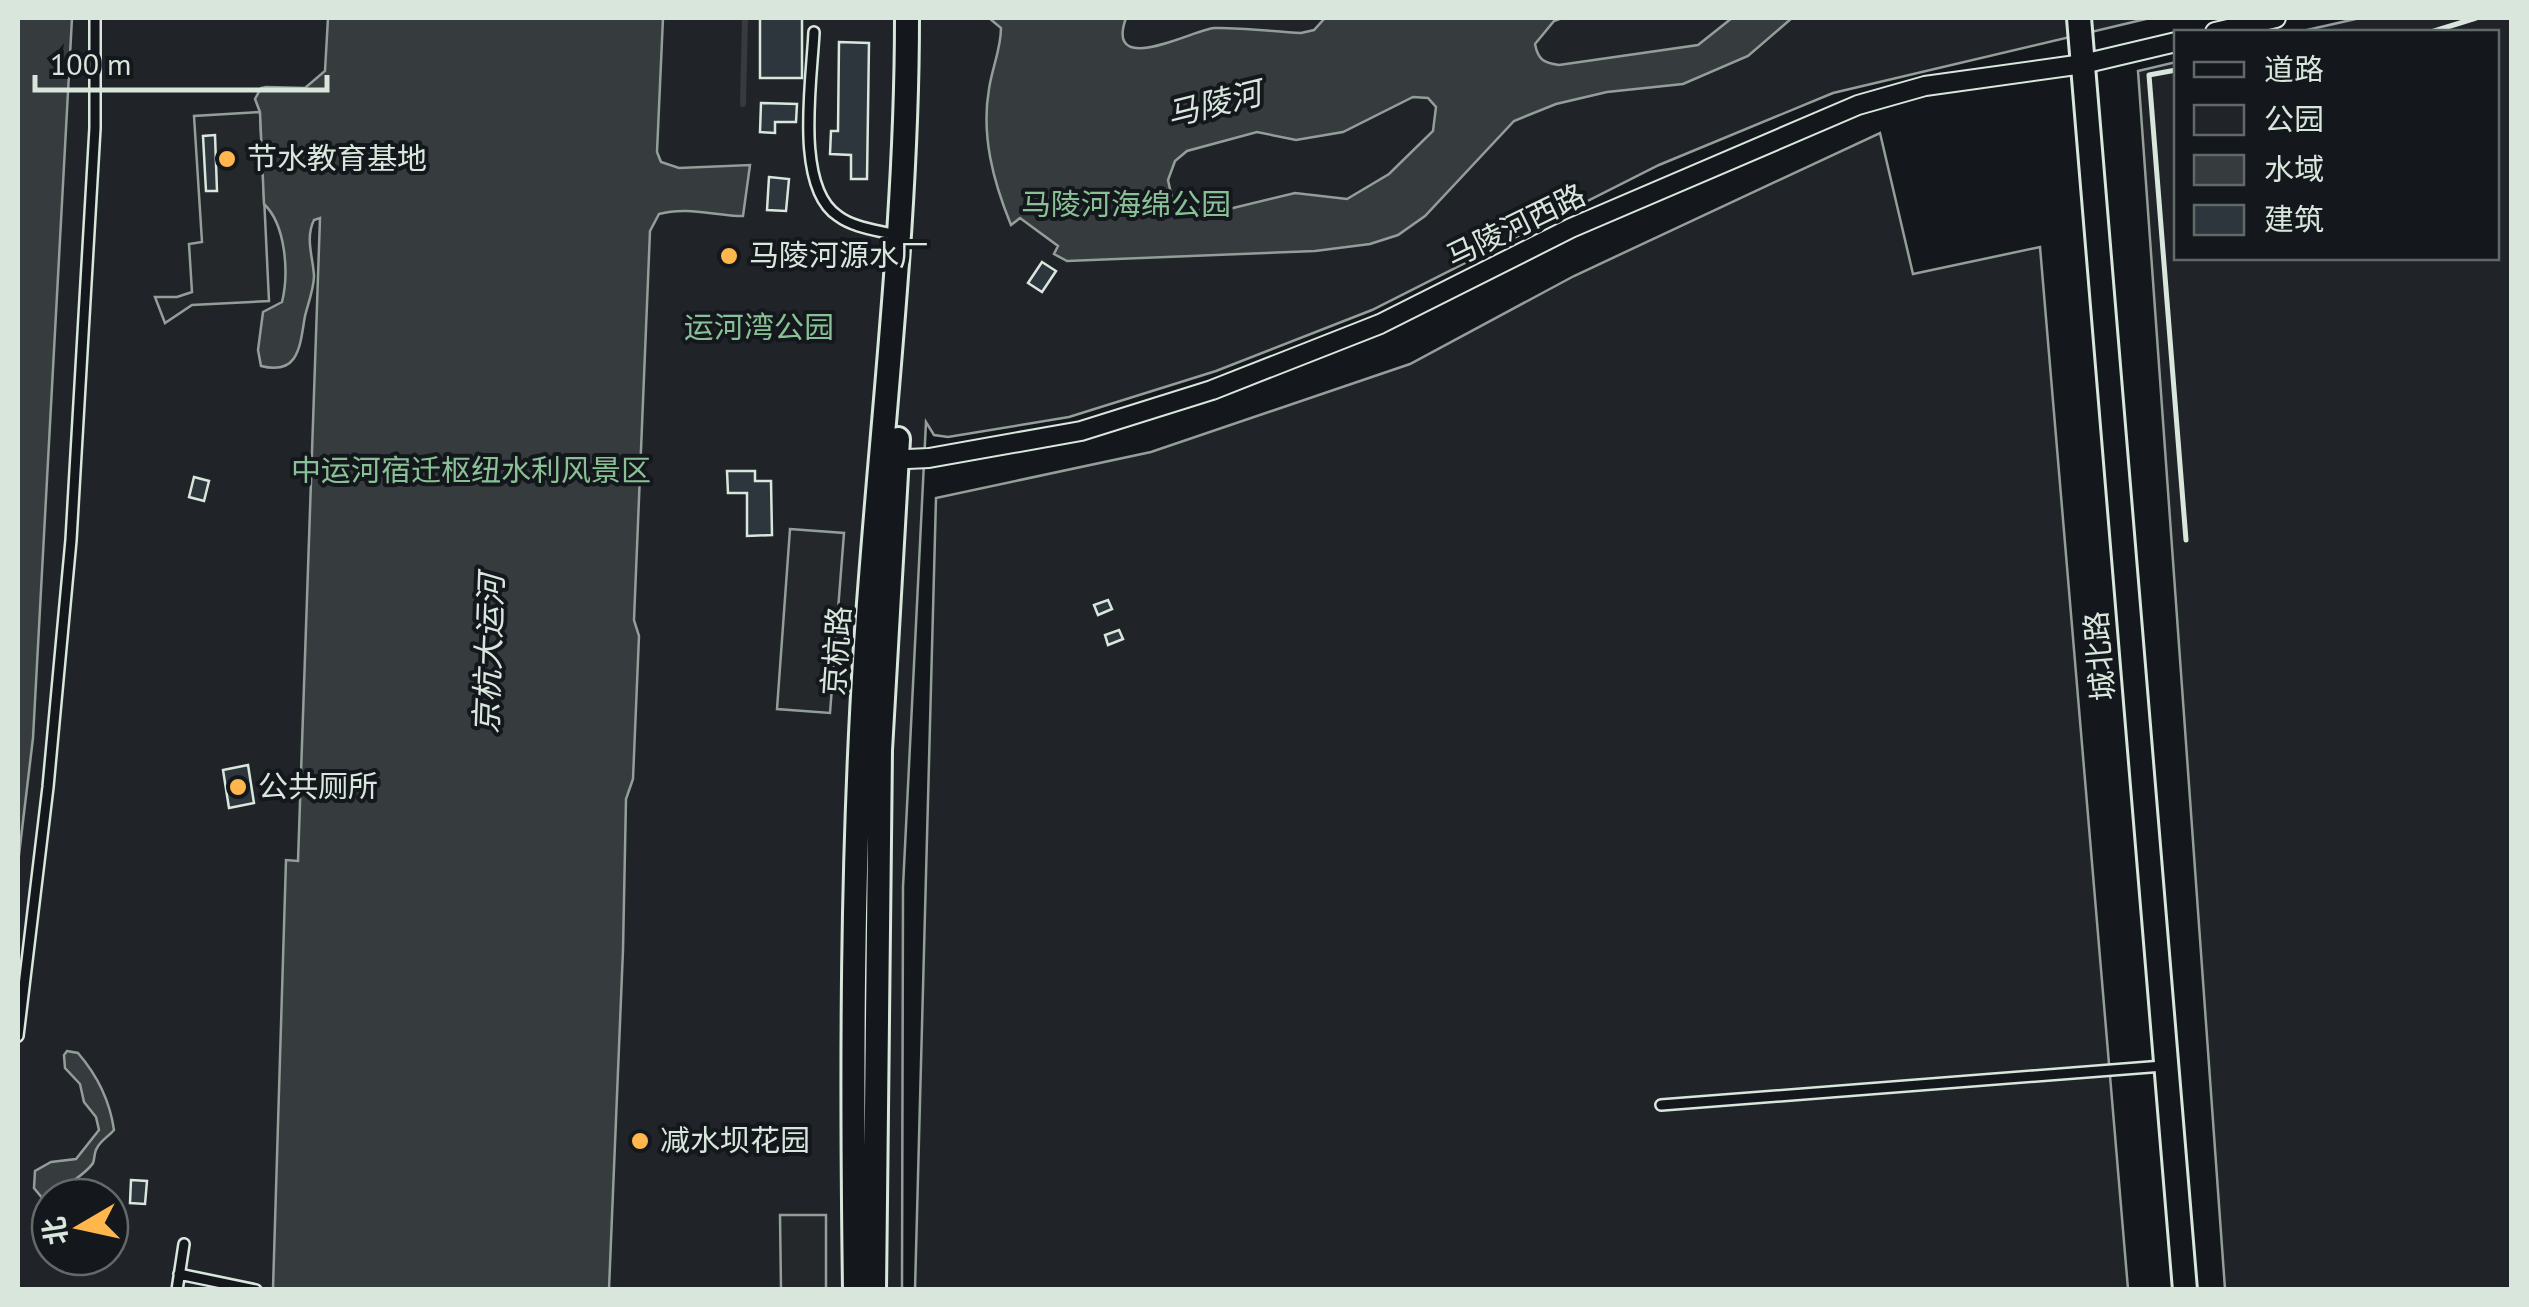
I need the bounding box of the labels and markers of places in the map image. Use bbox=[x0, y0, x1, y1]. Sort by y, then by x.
place label: 节水教育基地 bbox=[247, 138, 427, 177]
marker: 节水教育基地 bbox=[216, 148, 238, 170]
place label: 马陵河源水厂 bbox=[749, 235, 929, 274]
marker: 马陵河源水厂 bbox=[718, 245, 740, 267]
place label: 公共厕所 bbox=[258, 766, 378, 805]
marker: 公共厕所 bbox=[227, 776, 249, 798]
place label: 减水坝花园 bbox=[660, 1120, 810, 1159]
marker: 减水坝花园 bbox=[629, 1130, 651, 1152]

